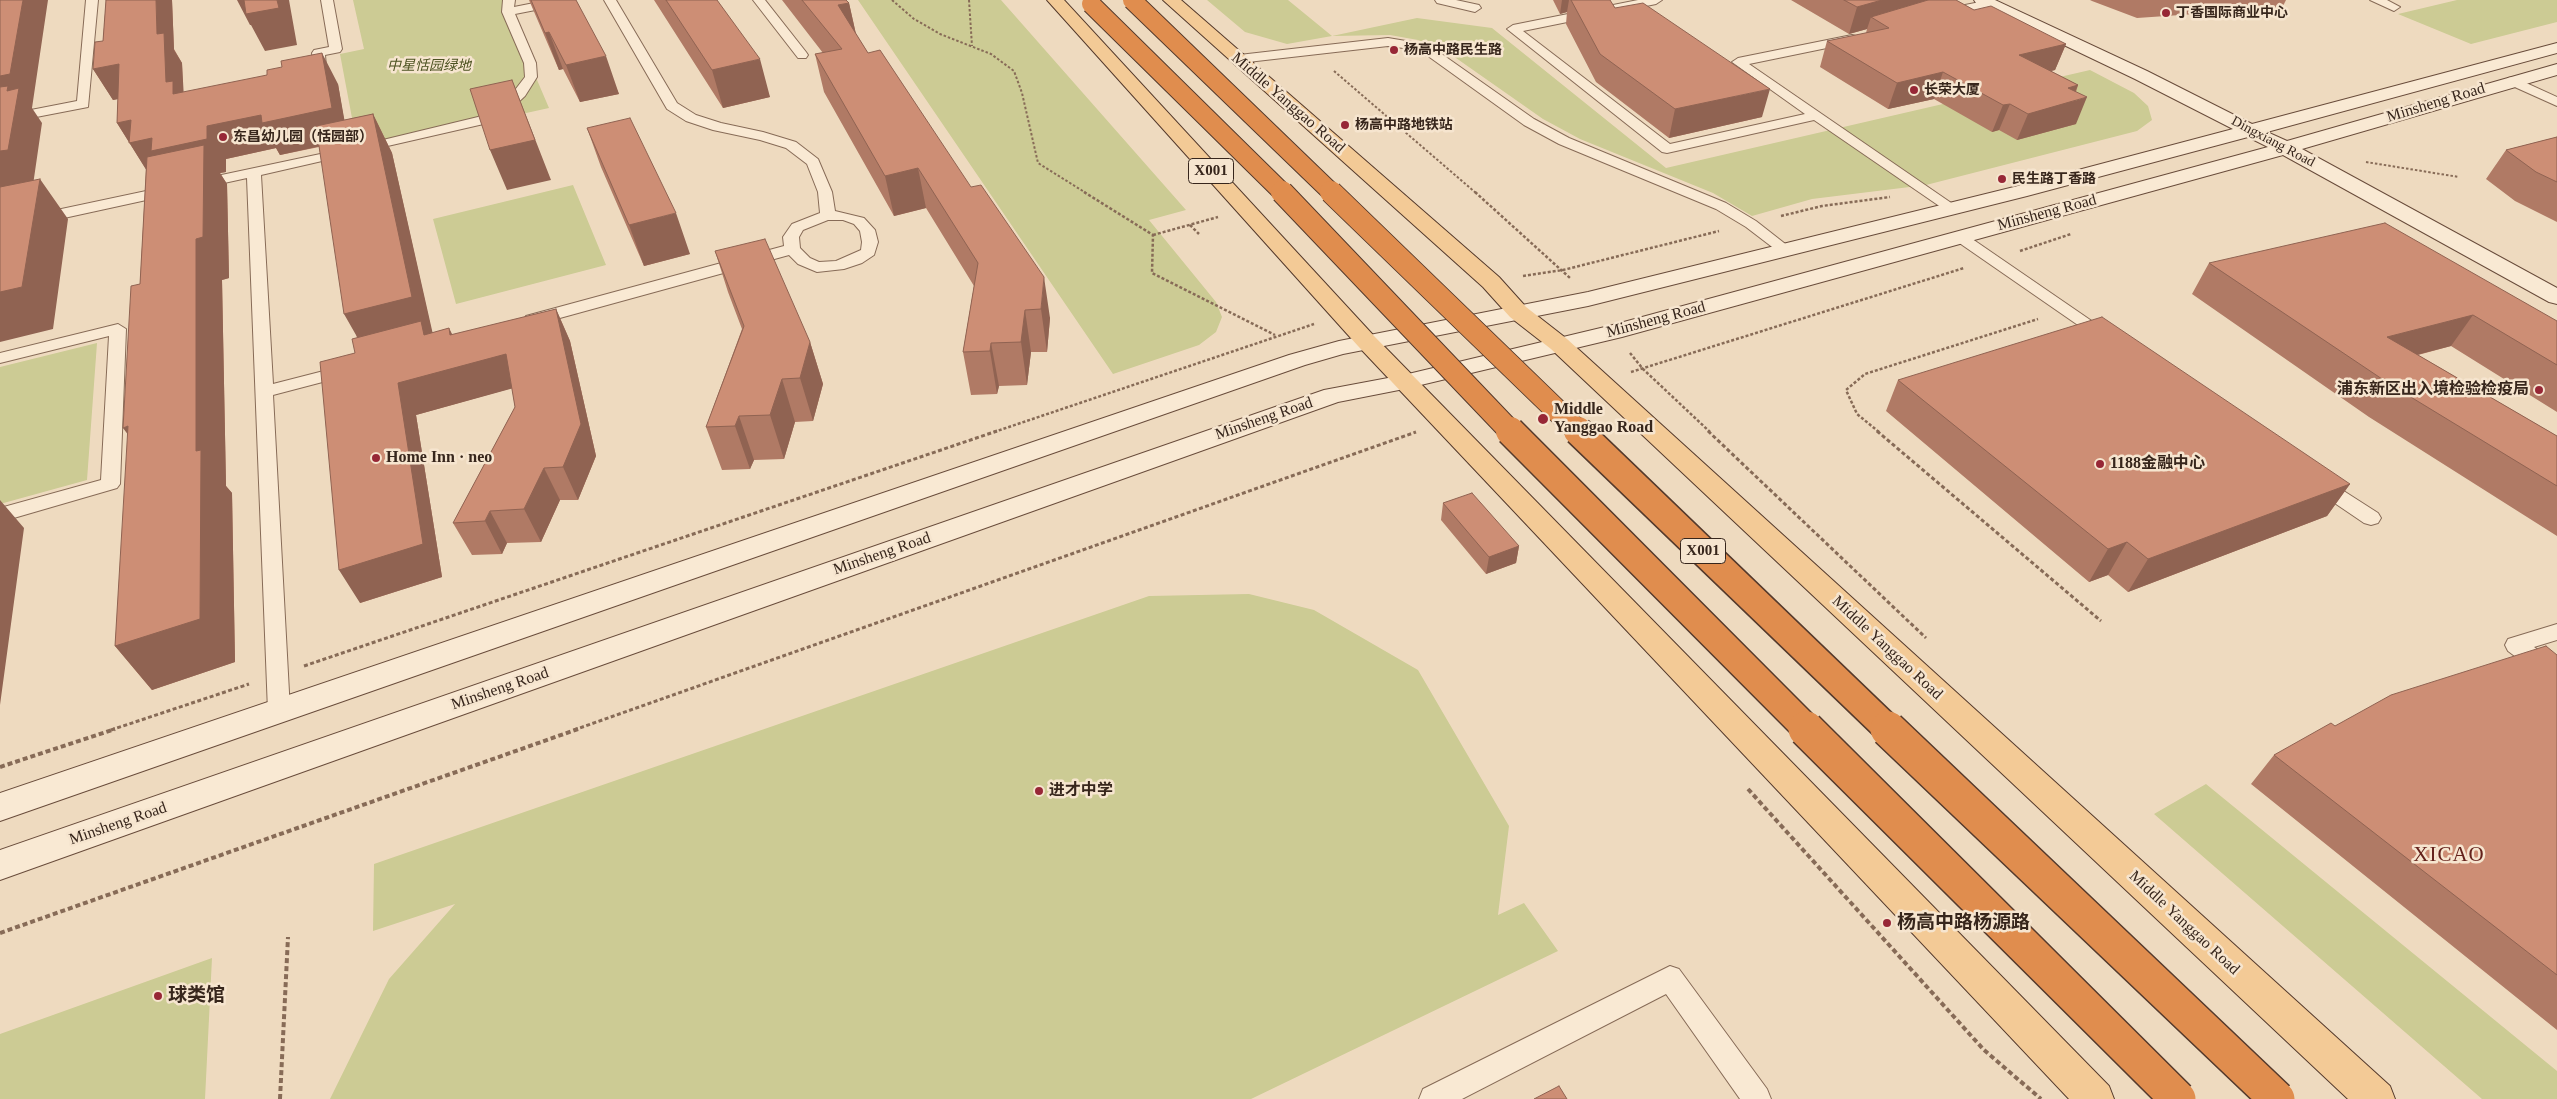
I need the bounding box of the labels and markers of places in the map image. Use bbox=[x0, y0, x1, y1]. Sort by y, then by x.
place label: 丁香国际商业中心 bbox=[2176, 5, 2288, 21]
marker: 丁香国际商业中心 bbox=[2160, 7, 2172, 19]
place label: 杨高中路民生路 bbox=[1404, 42, 1502, 58]
marker: 杨高中路民生路 bbox=[1388, 44, 1400, 56]
place label: 长荣大厦 bbox=[1924, 82, 1980, 98]
marker: 长荣大厦 bbox=[1908, 84, 1920, 96]
place label: 杨高中路地铁站 bbox=[1355, 117, 1453, 133]
marker: 杨高中路地铁站 bbox=[1339, 119, 1351, 131]
place label: 东昌幼儿园（恬园部） bbox=[233, 129, 373, 145]
marker: 东昌幼儿园（恬园部） bbox=[217, 131, 229, 143]
place label: 民生路丁香路 bbox=[2012, 171, 2096, 187]
marker: 民生路丁香路 bbox=[1996, 173, 2008, 185]
place label: 浦东新区出入境检验检疫局 bbox=[2337, 380, 2529, 400]
marker: 浦东新区出入境检验检疫局 bbox=[2533, 384, 2545, 396]
place label: Middle Yanggao Road bbox=[1554, 400, 1653, 438]
marker: Middle Yanggao Road bbox=[1536, 412, 1550, 426]
place label: Home Inn · neo bbox=[386, 448, 492, 468]
marker: Home Inn · neo bbox=[370, 452, 382, 464]
place label: 1188金融中心 bbox=[2110, 454, 2205, 474]
marker: 1188金融中心 bbox=[2094, 458, 2106, 470]
place label: 进才中学 bbox=[1049, 781, 1113, 801]
marker: 进才中学 bbox=[1033, 785, 1045, 797]
place label: 杨高中路杨源路 bbox=[1897, 912, 2030, 934]
marker: 杨高中路杨源路 bbox=[1881, 917, 1893, 929]
place label: 球类馆 bbox=[168, 985, 225, 1007]
marker: 球类馆 bbox=[152, 990, 164, 1002]

